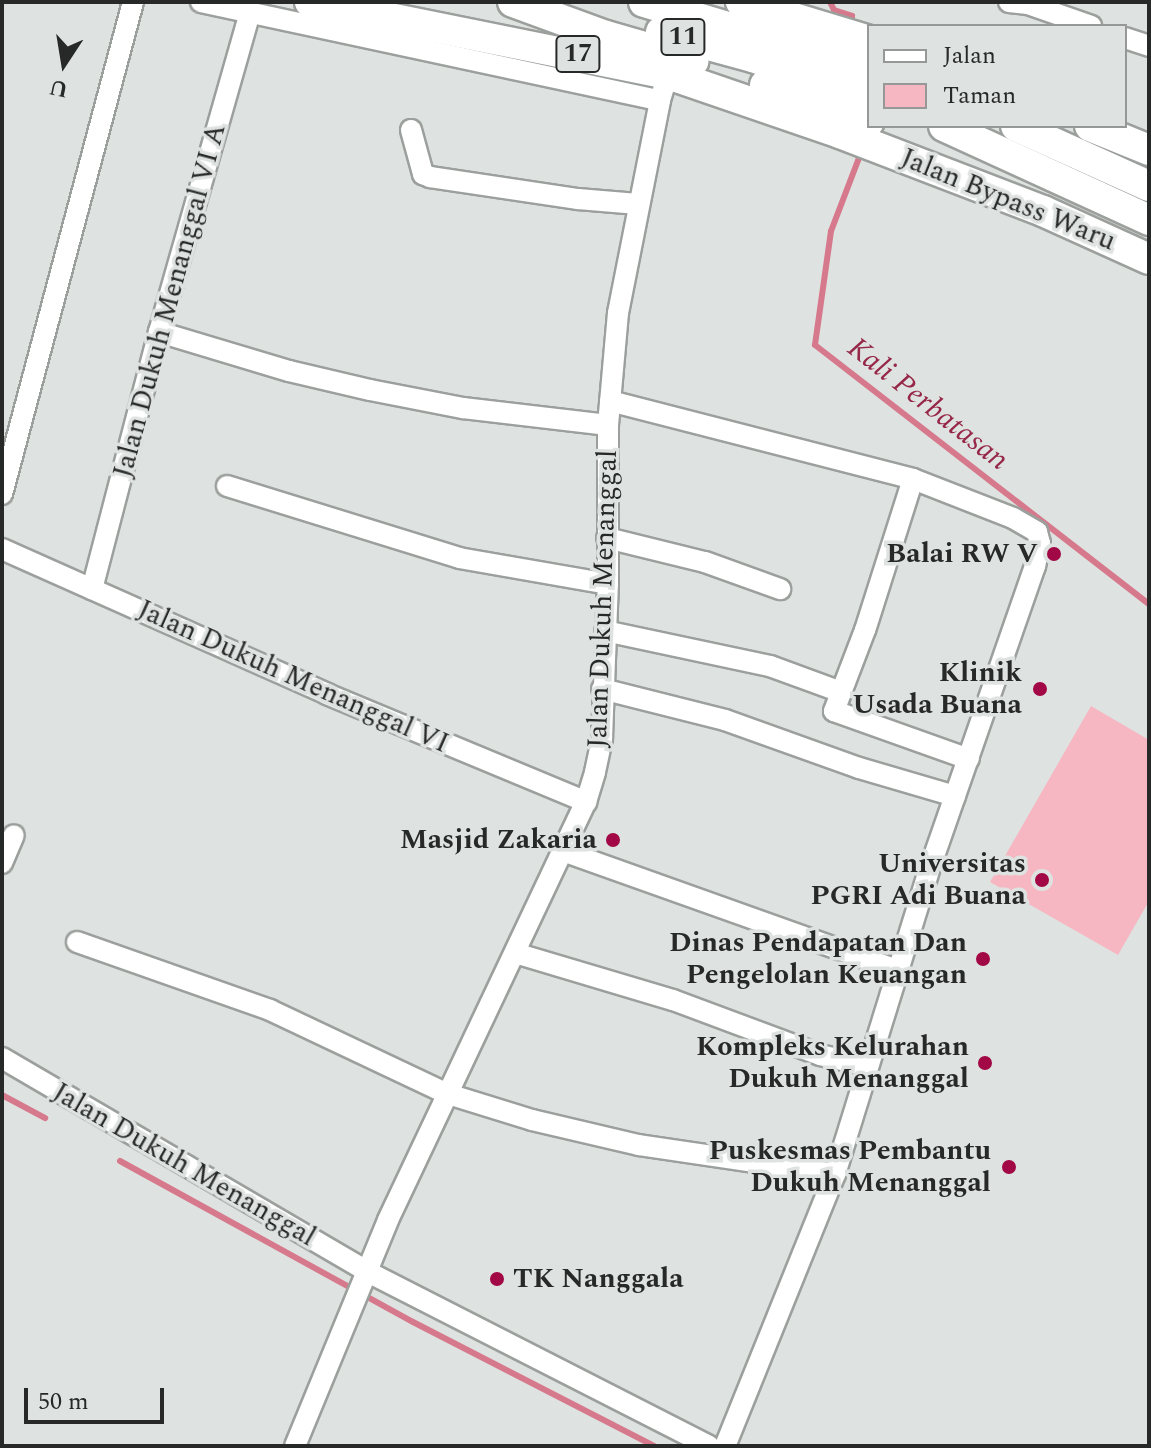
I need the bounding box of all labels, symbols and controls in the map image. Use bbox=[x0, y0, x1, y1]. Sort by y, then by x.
road number: 11 bbox=[659, 15, 707, 59]
north arrow bbox=[24, 24, 104, 104]
legend bbox=[867, 24, 1127, 128]
road number: 17 bbox=[554, 32, 602, 76]
text: Jalan bbox=[943, 38, 996, 74]
text: U bbox=[46, 70, 71, 106]
text: Taman bbox=[943, 78, 1016, 114]
street label: Jalan Dukuh Menanggal VI A bbox=[107, 120, 233, 482]
street label: Jalan Bypass Waru bbox=[896, 142, 1120, 258]
water label: Kali Perbatasan bbox=[840, 330, 1016, 478]
street label: Jalan Dukuh Menanggal bbox=[581, 449, 625, 749]
place label: Balai RW V bbox=[886, 537, 1038, 571]
marker: Balai RW V bbox=[1045, 545, 1063, 563]
street label: Jalan Dukuh Menanggal VI bbox=[132, 593, 454, 761]
place label: Klinik Usada Buana bbox=[852, 656, 1022, 722]
marker: Klinik Usada Buana bbox=[1029, 678, 1051, 700]
place label: Masjid Zakaria bbox=[400, 823, 597, 857]
marker: Masjid Zakaria bbox=[604, 831, 622, 849]
place label: Universitas PGRI Adi Buana bbox=[811, 847, 1026, 913]
marker: Universitas PGRI Adi Buana bbox=[1033, 871, 1051, 889]
place label: Dinas Pendapatan Dan Pengelolan Keuangan bbox=[669, 926, 967, 992]
marker: Dinas Pendapatan Dan Pengelolan Keuangan bbox=[974, 950, 992, 968]
place label: Kompleks Kelurahan Dukuh Menanggal bbox=[696, 1030, 969, 1096]
marker: Kompleks Kelurahan Dukuh Menanggal bbox=[976, 1054, 994, 1072]
street label: Jalan Dukuh Menanggal bbox=[46, 1076, 322, 1254]
place label: Puskesmas Pembantu Dukuh Menanggal bbox=[709, 1134, 991, 1200]
marker: Puskesmas Pembantu Dukuh Menanggal bbox=[998, 1156, 1020, 1178]
place label: TK Nanggala bbox=[513, 1262, 684, 1296]
marker: TK Nanggala bbox=[488, 1270, 506, 1288]
scale bar bbox=[28, 1372, 168, 1422]
text: 50 m bbox=[38, 1384, 89, 1420]

